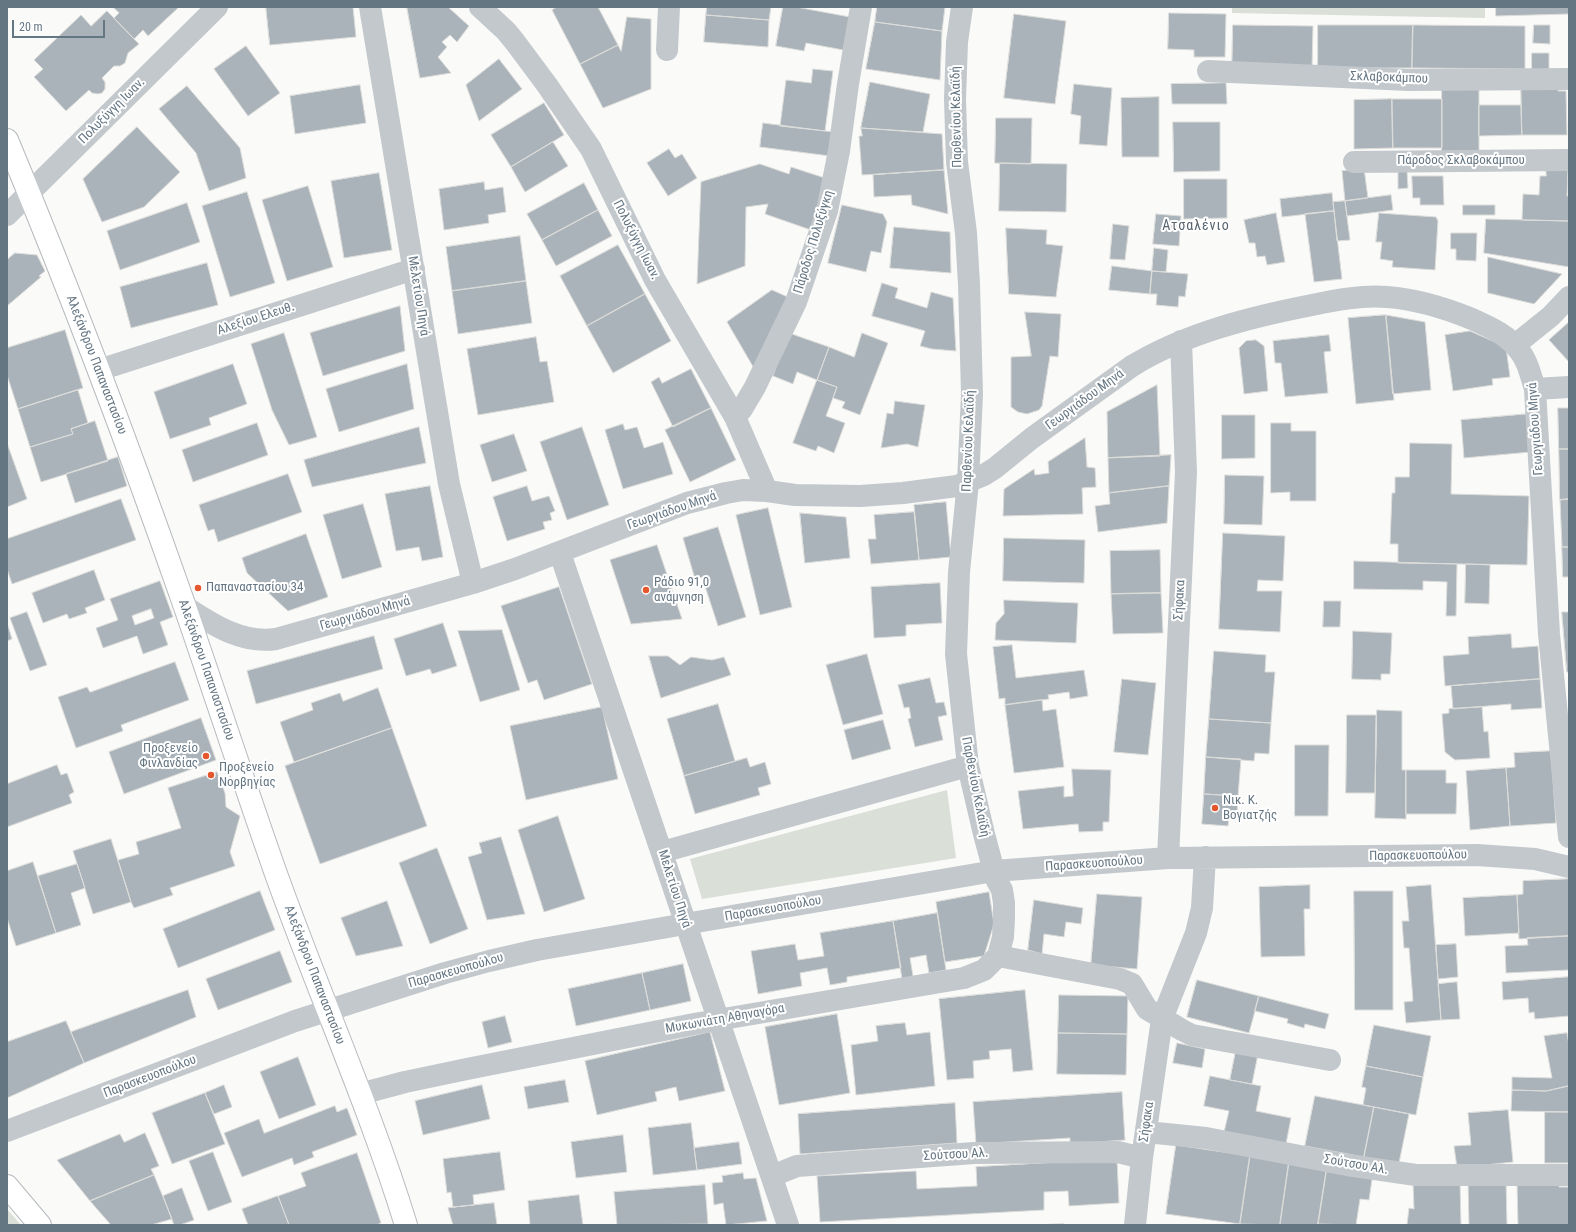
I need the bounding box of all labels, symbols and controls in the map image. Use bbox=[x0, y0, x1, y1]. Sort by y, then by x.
scale bar bbox=[14, 12, 107, 38]
text: 20 m bbox=[19, 20, 43, 34]
street label: Παρθενίου Κελαϊδή bbox=[948, 66, 966, 168]
street label: Σκλαβοκάμπου bbox=[1350, 69, 1428, 87]
street label: Πολυξύγγη Ιωαν. bbox=[76, 75, 148, 147]
street label: Πάροδος Σκλαβοκάμπου bbox=[1397, 153, 1525, 169]
street label: Πάροδος Πολυξύγκη bbox=[791, 188, 837, 296]
street label: Πολυξύγγη Ιωαν. bbox=[609, 198, 663, 282]
district label: Ατσαλένιο bbox=[1162, 218, 1230, 234]
street label: Μελετίου Πηγά bbox=[404, 255, 432, 337]
street label: Αλεξάνδρου Παπαναστασίου bbox=[62, 293, 130, 437]
street label: Αλεξίου Ελευθ. bbox=[215, 299, 297, 339]
street label: Γεωργιάδου Μηνά bbox=[1043, 366, 1127, 434]
street label: Γεωργιάδου Μηνά bbox=[1525, 382, 1547, 476]
street label: Παρθενίου Κελαϊδή bbox=[959, 390, 979, 492]
street label: Γεωργιάδου Μηνά bbox=[625, 488, 719, 534]
place label: Ράδιο 91,0 ανάμνηση bbox=[654, 575, 709, 606]
street label: Σήφακα bbox=[1171, 579, 1189, 621]
place label: Παπαναστασίου 34 bbox=[206, 580, 303, 596]
marker: Παπαναστασίου 34 bbox=[193, 583, 203, 593]
marker: Ράδιο 91,0 ανάμνηση bbox=[641, 585, 651, 595]
street label: Γεωργιάδου Μηνά bbox=[318, 594, 412, 634]
street label: Αλεξάνδρου Παπαναστασίου bbox=[175, 598, 237, 742]
street label: Παρθενίου Κελαϊδή bbox=[958, 736, 992, 838]
place label: Προξενείο Φινλανδίας bbox=[139, 741, 198, 772]
marker: Προξενείο Φινλανδίας bbox=[201, 751, 211, 761]
place label: Προξενείο Νορβηγίας bbox=[219, 760, 276, 791]
marker: Προξενείο Νορβηγίας bbox=[206, 770, 216, 780]
place label: Νικ. Κ. Βογιατζής bbox=[1223, 793, 1277, 824]
marker: Νικ. Κ. Βογιατζής bbox=[1210, 803, 1220, 813]
street label: Παρασκευοπούλου bbox=[1369, 847, 1467, 865]
street label: Μελετίου Πηγά bbox=[654, 848, 694, 930]
street label: Παρασκευοπούλου bbox=[1045, 853, 1143, 875]
street label: Παρασκευοπούλου bbox=[723, 893, 823, 925]
street label: Αλεξάνδρου Παπαναστασίου bbox=[280, 903, 348, 1047]
street label: Παρασκευοπούλου bbox=[407, 950, 505, 992]
street label: Μυκωνιάτη Αθηναγόρα bbox=[664, 1001, 786, 1037]
street label: Παρασκευοπούλου bbox=[102, 1052, 198, 1102]
street label: Σήφακα bbox=[1136, 1101, 1158, 1143]
street label: Σούτσου Αλ. bbox=[923, 1146, 989, 1164]
street label: Σούτσου Αλ. bbox=[1323, 1152, 1389, 1178]

